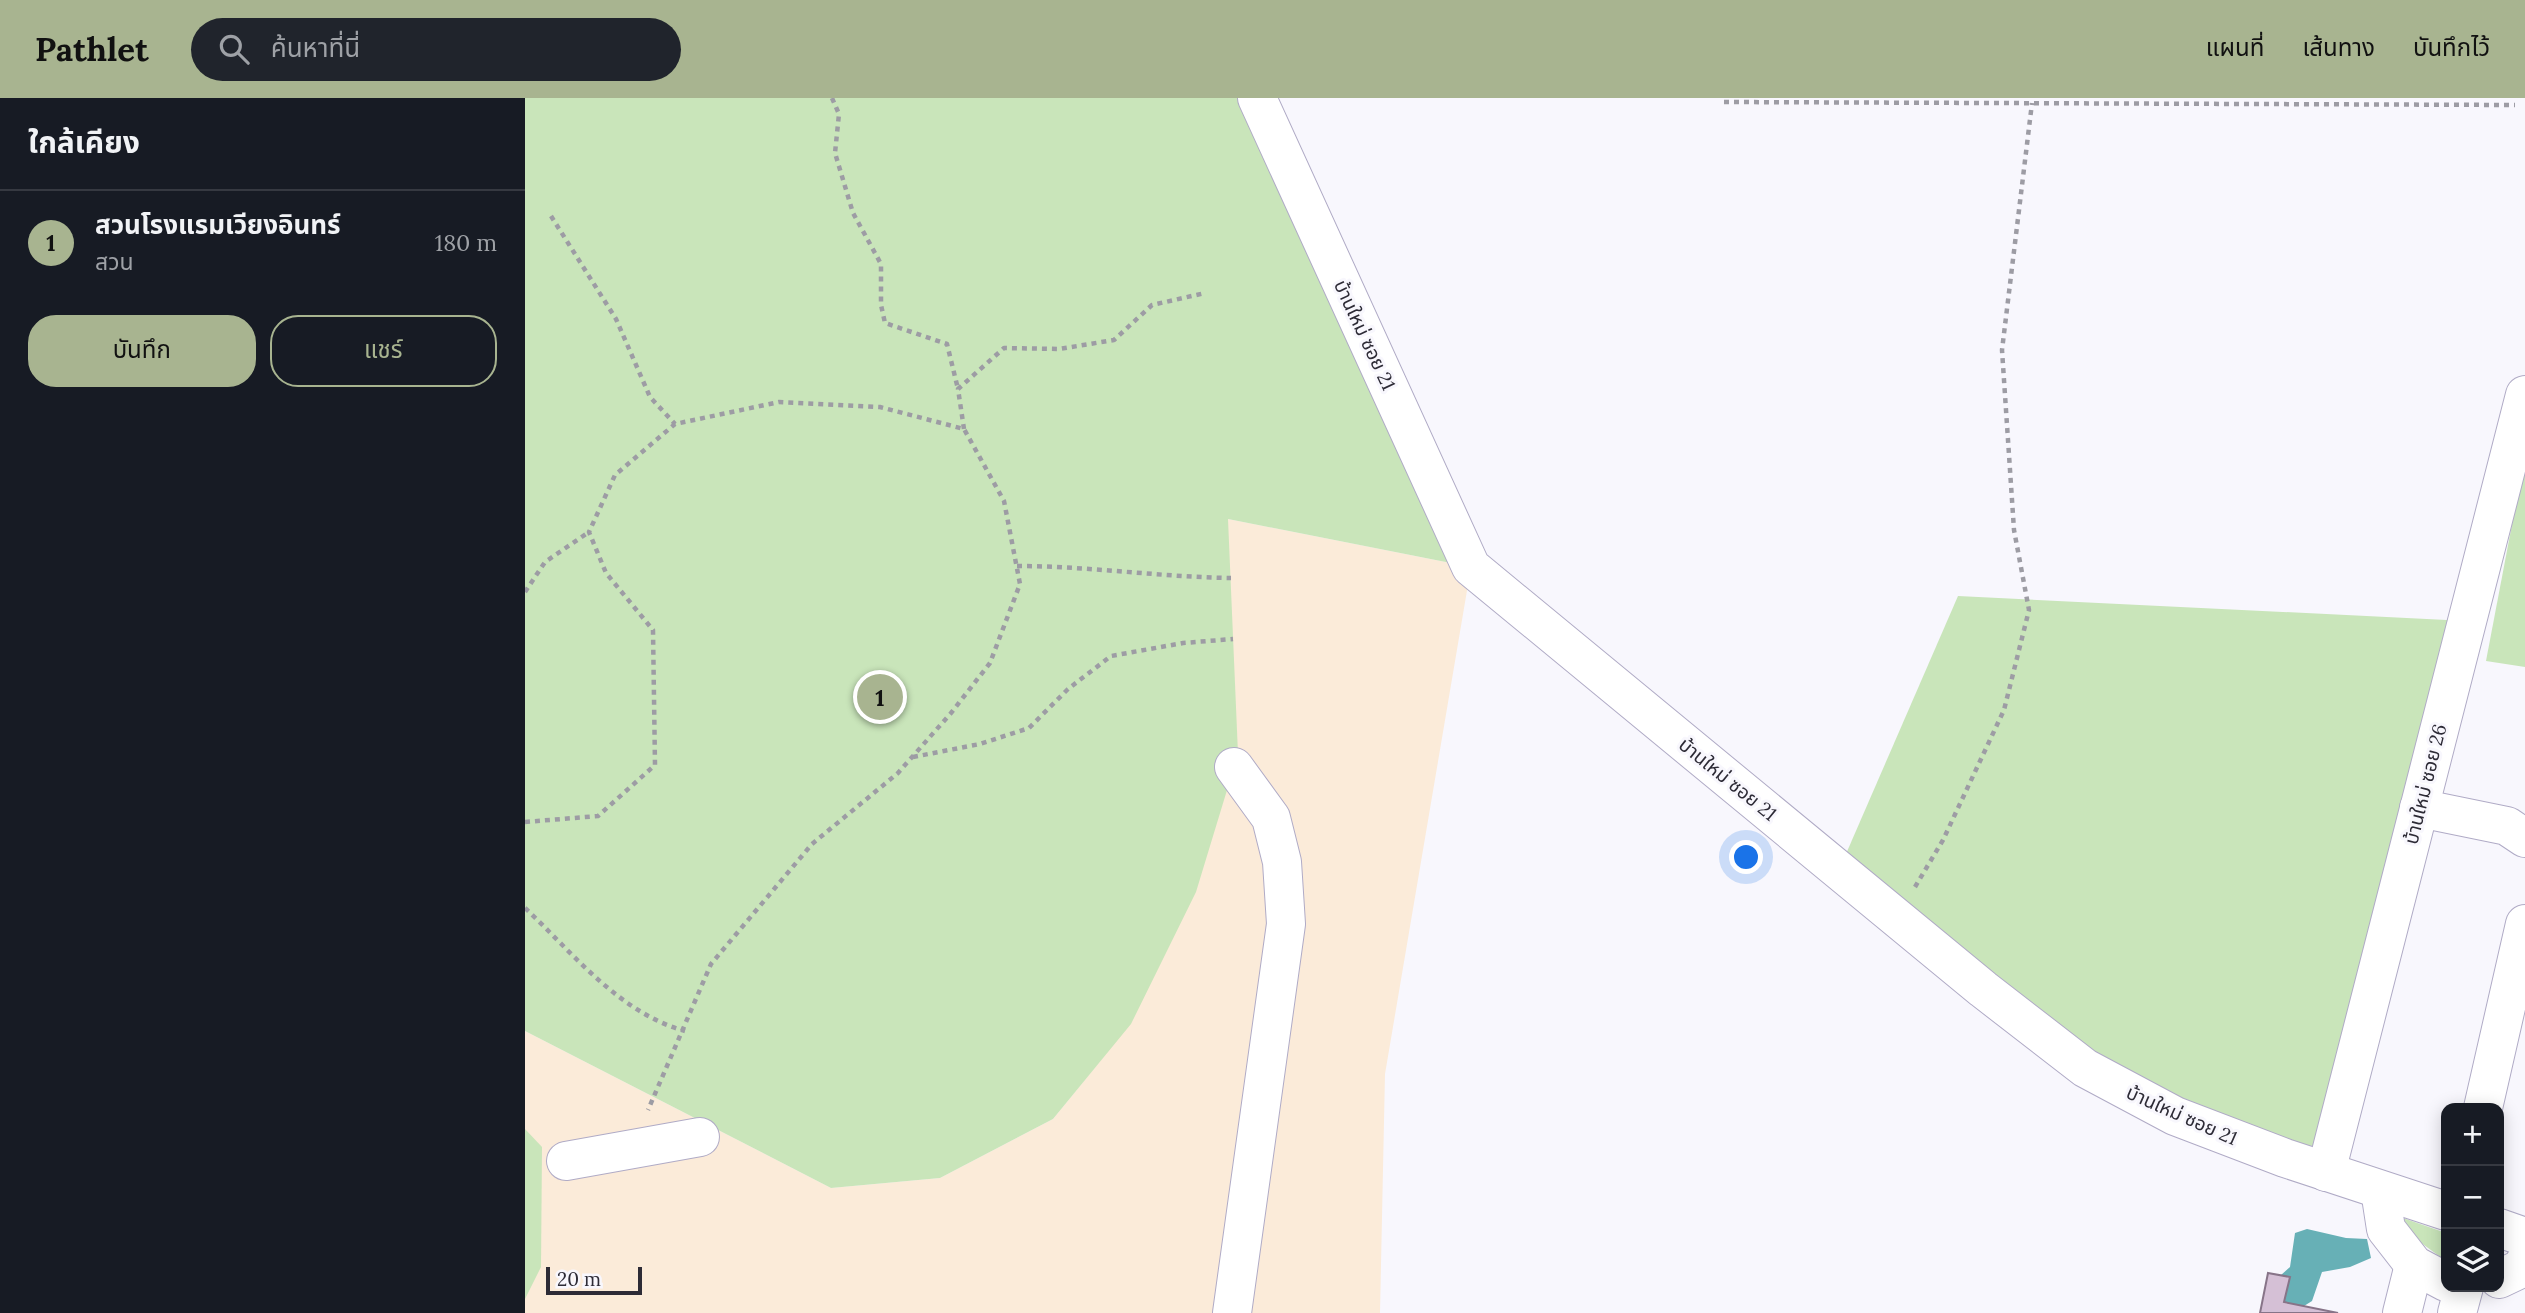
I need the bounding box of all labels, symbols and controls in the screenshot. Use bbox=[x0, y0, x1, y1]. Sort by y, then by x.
search box bbox=[191, 18, 681, 81]
text: Pathlet bbox=[35, 28, 149, 70]
icon: search bbox=[215, 30, 253, 68]
text: ค้นหาที่นี่ bbox=[271, 31, 360, 64]
text: แผนที่ bbox=[2206, 32, 2264, 63]
text: เส้นทาง bbox=[2302, 32, 2375, 63]
text: บันทึกไว้ bbox=[2413, 32, 2490, 63]
text: ใกล้เคียง bbox=[28, 123, 140, 161]
text: สวนโรงแรมเวียงอินทร์ bbox=[95, 208, 341, 241]
text: 1 bbox=[46, 228, 56, 257]
text: 180 m bbox=[435, 228, 497, 257]
text: สวน bbox=[95, 247, 134, 276]
street label: บ้านใหม่ ซอย 21 bbox=[1329, 276, 1401, 394]
button: บันทึก bbox=[28, 315, 256, 387]
button: แชร์ bbox=[270, 315, 497, 387]
pin: 1 bbox=[857, 671, 903, 723]
street label: บ้านใหม่ ซอย 26 bbox=[2398, 721, 2452, 847]
street label: บ้านใหม่ ซอย 21 bbox=[1674, 732, 1782, 826]
your location bbox=[1729, 840, 1763, 874]
street label: บ้านใหม่ ซอย 21 bbox=[2123, 1080, 2241, 1150]
map controls bbox=[2441, 1103, 2504, 1292]
button: + bbox=[2441, 1103, 2504, 1166]
button: − bbox=[2441, 1166, 2504, 1229]
button: layers bbox=[2441, 1229, 2504, 1292]
scale bar bbox=[546, 1264, 642, 1296]
text: 20 m bbox=[557, 1267, 601, 1291]

